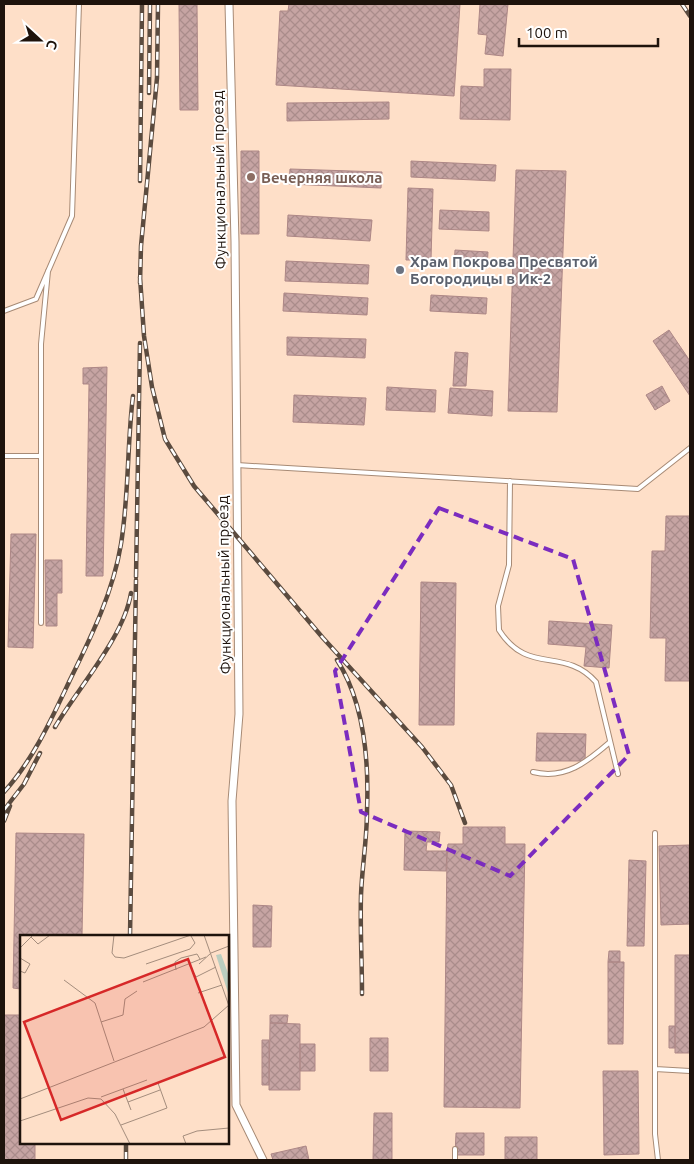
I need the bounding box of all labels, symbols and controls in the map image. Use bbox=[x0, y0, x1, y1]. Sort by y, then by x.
north arrow bbox=[15, 15, 65, 65]
scale bar bbox=[519, 15, 658, 47]
text: 100 m bbox=[526, 24, 568, 41]
text: С bbox=[43, 38, 61, 52]
street label: Функциональный проезд bbox=[209, 90, 229, 269]
place label: Вечерняя школа bbox=[261, 169, 382, 186]
marker: Вечерняя школа bbox=[245, 171, 257, 183]
place label: Храм Покрова Пресвятой Богородицы в Ик-2 bbox=[410, 253, 598, 287]
marker: Храм Покрова Пресвятой Богородицы в Ик-2 bbox=[394, 264, 406, 276]
street label: Функциональный проезд bbox=[214, 495, 234, 674]
inset map bbox=[20, 935, 229, 1144]

